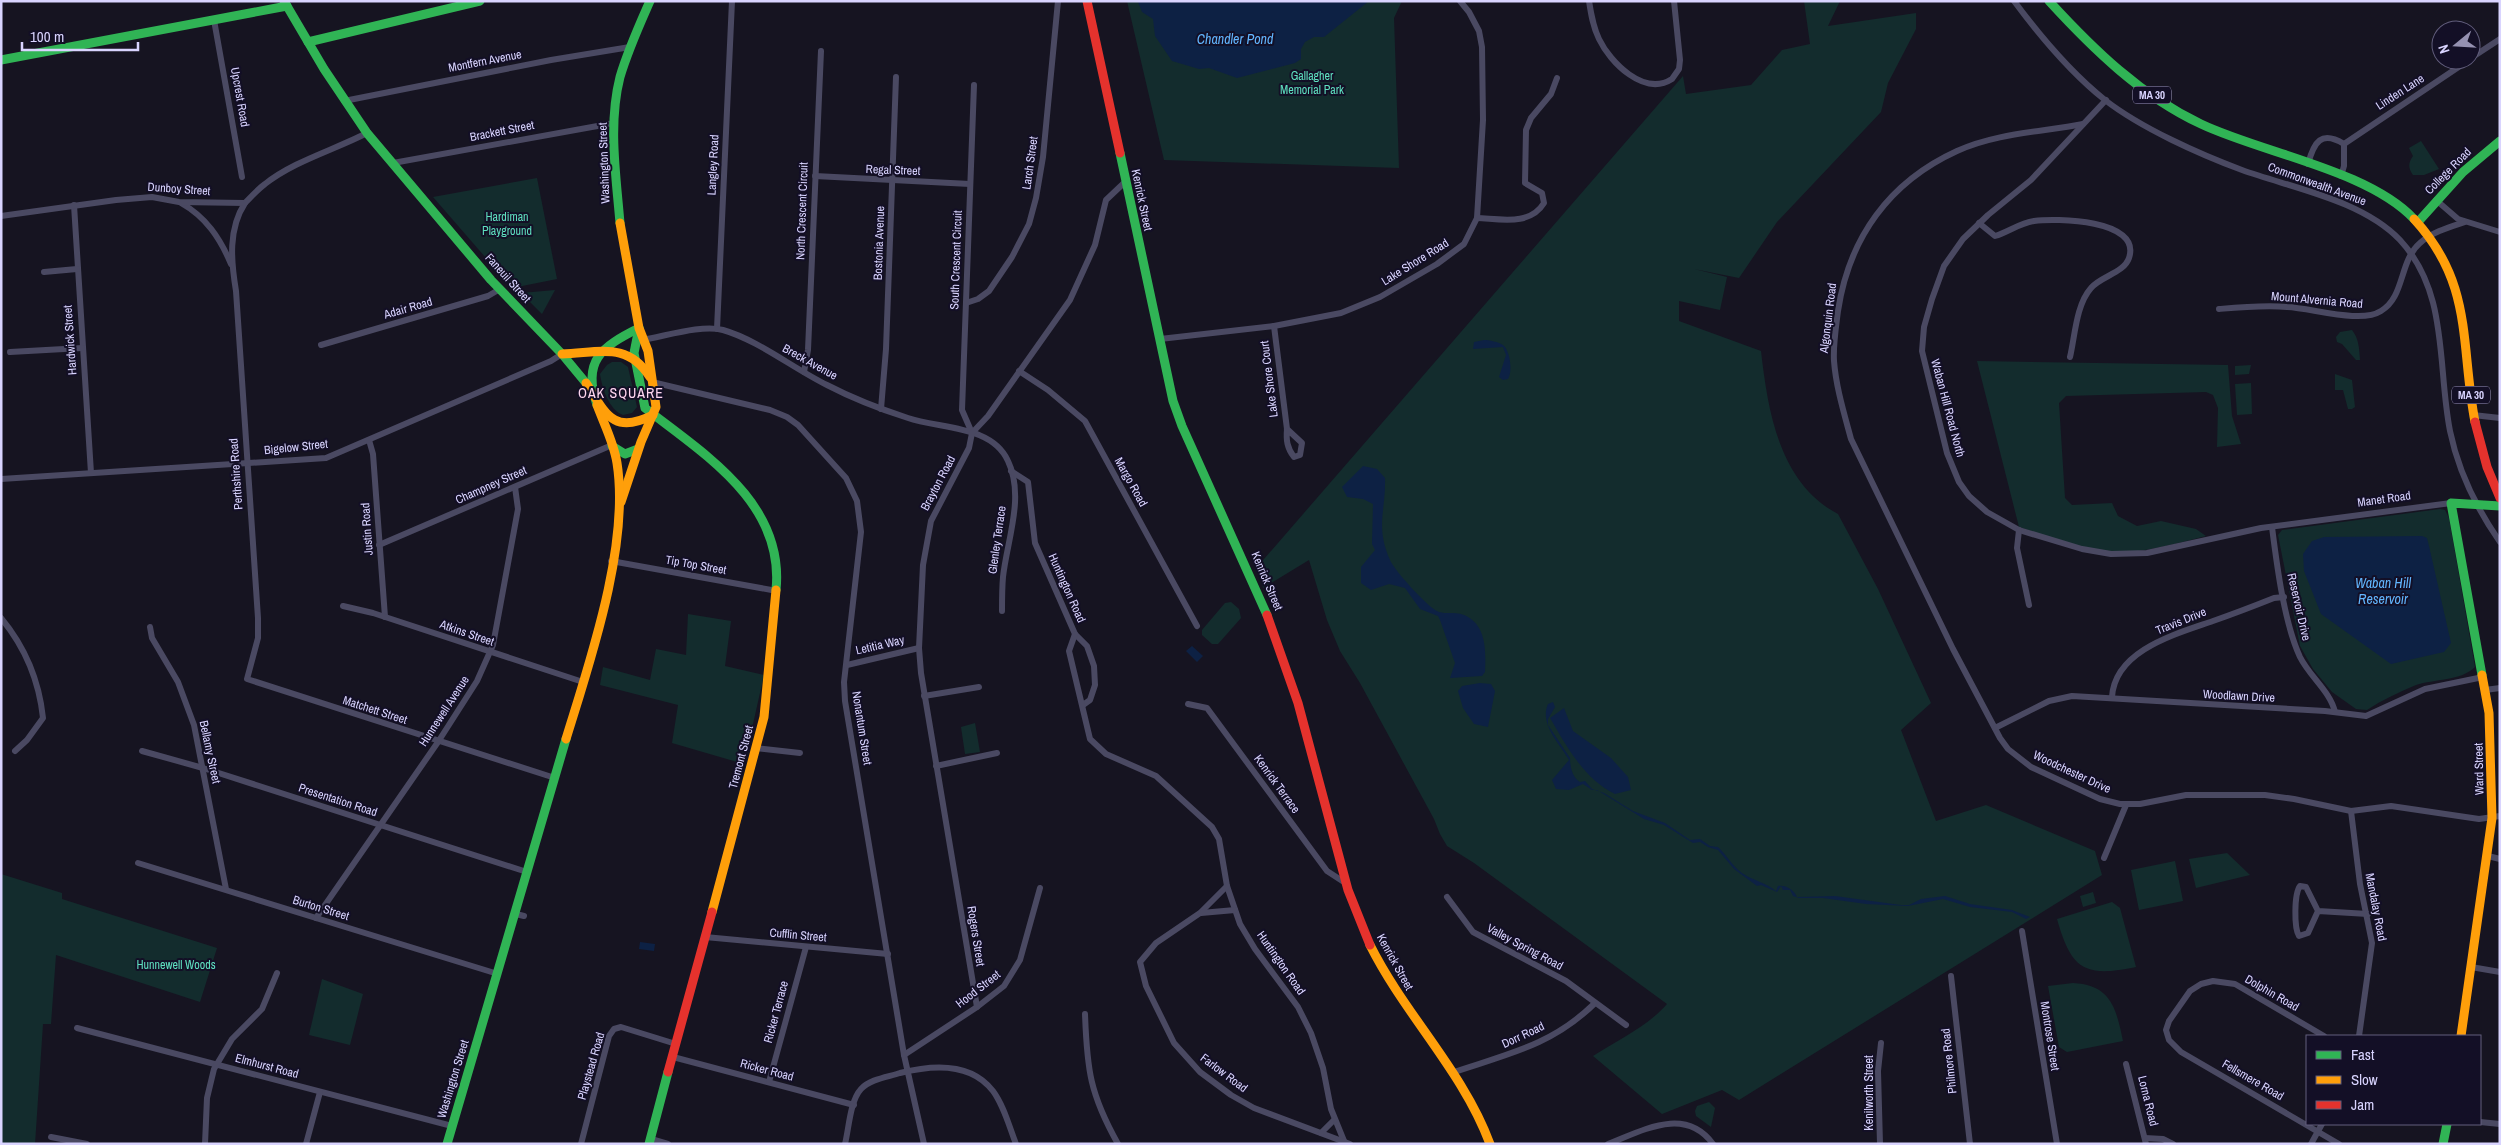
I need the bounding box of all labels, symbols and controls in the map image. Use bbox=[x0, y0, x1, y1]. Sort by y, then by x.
scale bar bbox=[22, 20, 139, 52]
north arrow bbox=[2431, 20, 2481, 70]
text: 100 m bbox=[30, 26, 64, 47]
water label: Chandler Pond bbox=[1197, 30, 1274, 48]
text: N bbox=[2434, 42, 2453, 56]
street label: Montfern Avenue bbox=[447, 46, 523, 76]
street label: Upcrest Road bbox=[227, 66, 253, 128]
park label: Gallagher Memorial Park bbox=[1280, 68, 1344, 98]
street label: Linden Lane bbox=[2373, 70, 2427, 114]
road number: MA 30 bbox=[2133, 86, 2171, 104]
street label: Brackett Street bbox=[469, 117, 536, 145]
street label: Washington Street bbox=[595, 122, 613, 204]
street label: Langley Road bbox=[703, 134, 723, 196]
street label: Larch Street bbox=[1018, 135, 1042, 191]
street label: College Road bbox=[2421, 144, 2475, 198]
street label: Commonwealth Avenue bbox=[2266, 159, 2368, 209]
street label: Regal Street bbox=[865, 161, 921, 179]
street label: North Crescent Circuit bbox=[792, 162, 812, 260]
street label: Kenrick Street bbox=[1128, 168, 1156, 232]
street label: Dunboy Street bbox=[147, 179, 211, 199]
street label: Bostonia Avenue bbox=[870, 206, 888, 280]
park label: Hardiman Playground bbox=[482, 209, 532, 239]
street label: South Crescent Circuit bbox=[946, 210, 966, 310]
street label: Lake Shore Road bbox=[1378, 235, 1452, 289]
street label: Faneuil Street bbox=[482, 250, 535, 306]
street label: Algonquin Road bbox=[1816, 282, 1840, 355]
street label: Mount Alvernia Road bbox=[2271, 288, 2363, 312]
street label: Adair Road bbox=[381, 293, 434, 323]
street label: Hardwick Street bbox=[60, 304, 80, 375]
street label: Lake Shore Court bbox=[1256, 339, 1282, 418]
street label: Breck Avenue bbox=[780, 340, 840, 384]
street label: Waban Hill Road North bbox=[1927, 357, 1969, 459]
district label: OAK SQUARE bbox=[578, 384, 664, 402]
road number: MA 30 bbox=[2452, 386, 2490, 404]
street label: Bigelow Street bbox=[263, 436, 329, 458]
street label: Perthshire Road bbox=[226, 438, 246, 510]
street label: Brayton Road bbox=[917, 453, 959, 513]
street label: Margo Road bbox=[1111, 454, 1151, 510]
street label: Champney Street bbox=[453, 462, 529, 508]
street label: Manet Road bbox=[2356, 487, 2412, 511]
street label: Justin Road bbox=[357, 502, 377, 556]
street label: Glenley Terrace bbox=[984, 505, 1010, 575]
street label: Kenrick Street bbox=[1247, 549, 1287, 613]
street label: Huntington Road bbox=[1045, 551, 1089, 625]
street label: Tip Top Street bbox=[664, 552, 728, 578]
street label: Reservoir Drive bbox=[2283, 572, 2315, 642]
water label: Waban Hill Reservoir bbox=[2355, 574, 2411, 608]
street label: Travis Drive bbox=[2153, 604, 2209, 638]
street label: Atkins Street bbox=[437, 616, 496, 650]
street label: Letitia Way bbox=[854, 632, 906, 658]
street label: Hunnewell Avenue bbox=[415, 673, 473, 749]
street label: Woodlawn Drive bbox=[2203, 686, 2275, 706]
street label: Nonantum Street bbox=[848, 690, 876, 766]
street label: Matchett Street bbox=[341, 692, 409, 728]
street label: Bellamy Street bbox=[196, 719, 225, 785]
street label: Tremont Street bbox=[725, 723, 757, 791]
street label: Ward Street bbox=[2471, 743, 2487, 795]
street label: Woodchester Drive bbox=[2031, 747, 2113, 797]
street label: Kenrick Terrace bbox=[1250, 751, 1304, 817]
street label: Presentation Road bbox=[297, 780, 379, 820]
street label: Mandalay Road bbox=[2362, 872, 2390, 942]
street label: Burton Street bbox=[291, 892, 351, 924]
street label: Rogers Street bbox=[963, 905, 989, 967]
street label: Valley Spring Road bbox=[1484, 920, 1566, 974]
street label: Cufflin Street bbox=[769, 925, 827, 945]
street label: Huntington Road bbox=[1253, 928, 1309, 998]
street label: Kenrick Street bbox=[1373, 931, 1417, 993]
park label: Hunnewell Woods bbox=[136, 957, 216, 973]
street label: Hood Street bbox=[952, 966, 1004, 1011]
street label: Dolphin Road bbox=[2242, 971, 2302, 1015]
street label: Ricker Terrace bbox=[760, 979, 792, 1045]
street label: Montrose Street bbox=[2037, 1000, 2063, 1072]
street label: Dorr Road bbox=[1499, 1018, 1547, 1052]
street label: Philmore Road bbox=[1938, 1028, 1960, 1094]
street label: Playstead Road bbox=[574, 1030, 608, 1102]
legend bbox=[2306, 1035, 2481, 1125]
street label: Washington Street bbox=[433, 1038, 473, 1120]
text: Fast bbox=[2351, 1044, 2375, 1065]
street label: Elmhurst Road bbox=[233, 1050, 301, 1082]
street label: Farlow Road bbox=[1197, 1050, 1251, 1096]
street label: Ricker Road bbox=[739, 1055, 795, 1085]
street label: Kenilworth Street bbox=[1861, 1055, 1877, 1131]
street label: Fellsmere Road bbox=[2219, 1056, 2287, 1104]
text: Slow bbox=[2351, 1069, 2378, 1090]
street label: Lorna Road bbox=[2134, 1074, 2162, 1128]
text: Jam bbox=[2351, 1094, 2374, 1115]

